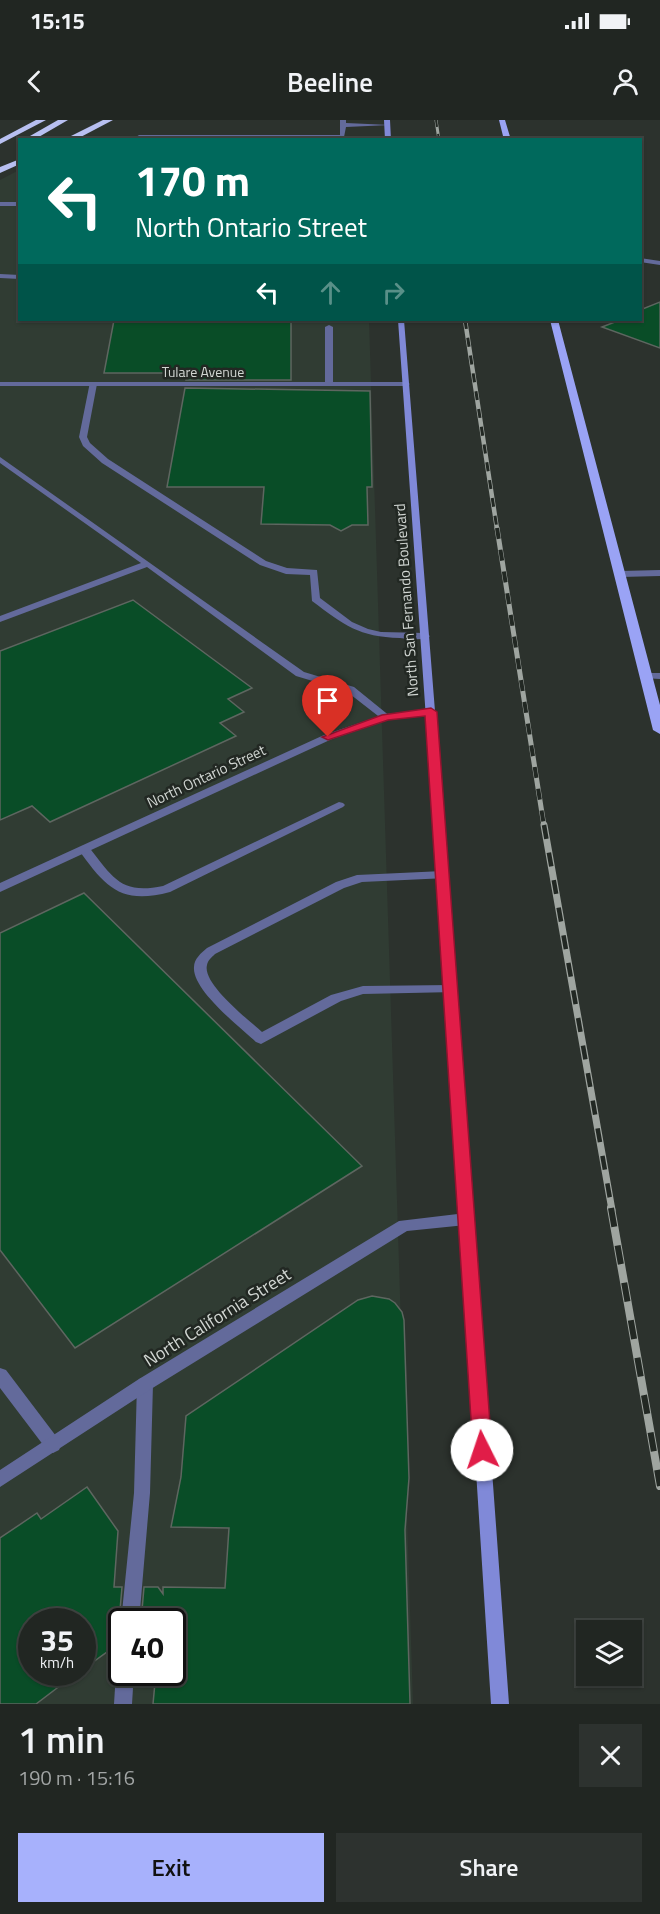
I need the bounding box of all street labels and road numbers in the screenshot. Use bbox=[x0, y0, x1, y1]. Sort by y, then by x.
street label: Tulare Avenue bbox=[162, 361, 244, 382]
street label: North San Fernando Boulevard bbox=[388, 503, 424, 697]
street label: North Ontario Street bbox=[143, 738, 270, 814]
street label: North California Street bbox=[138, 1260, 296, 1373]

